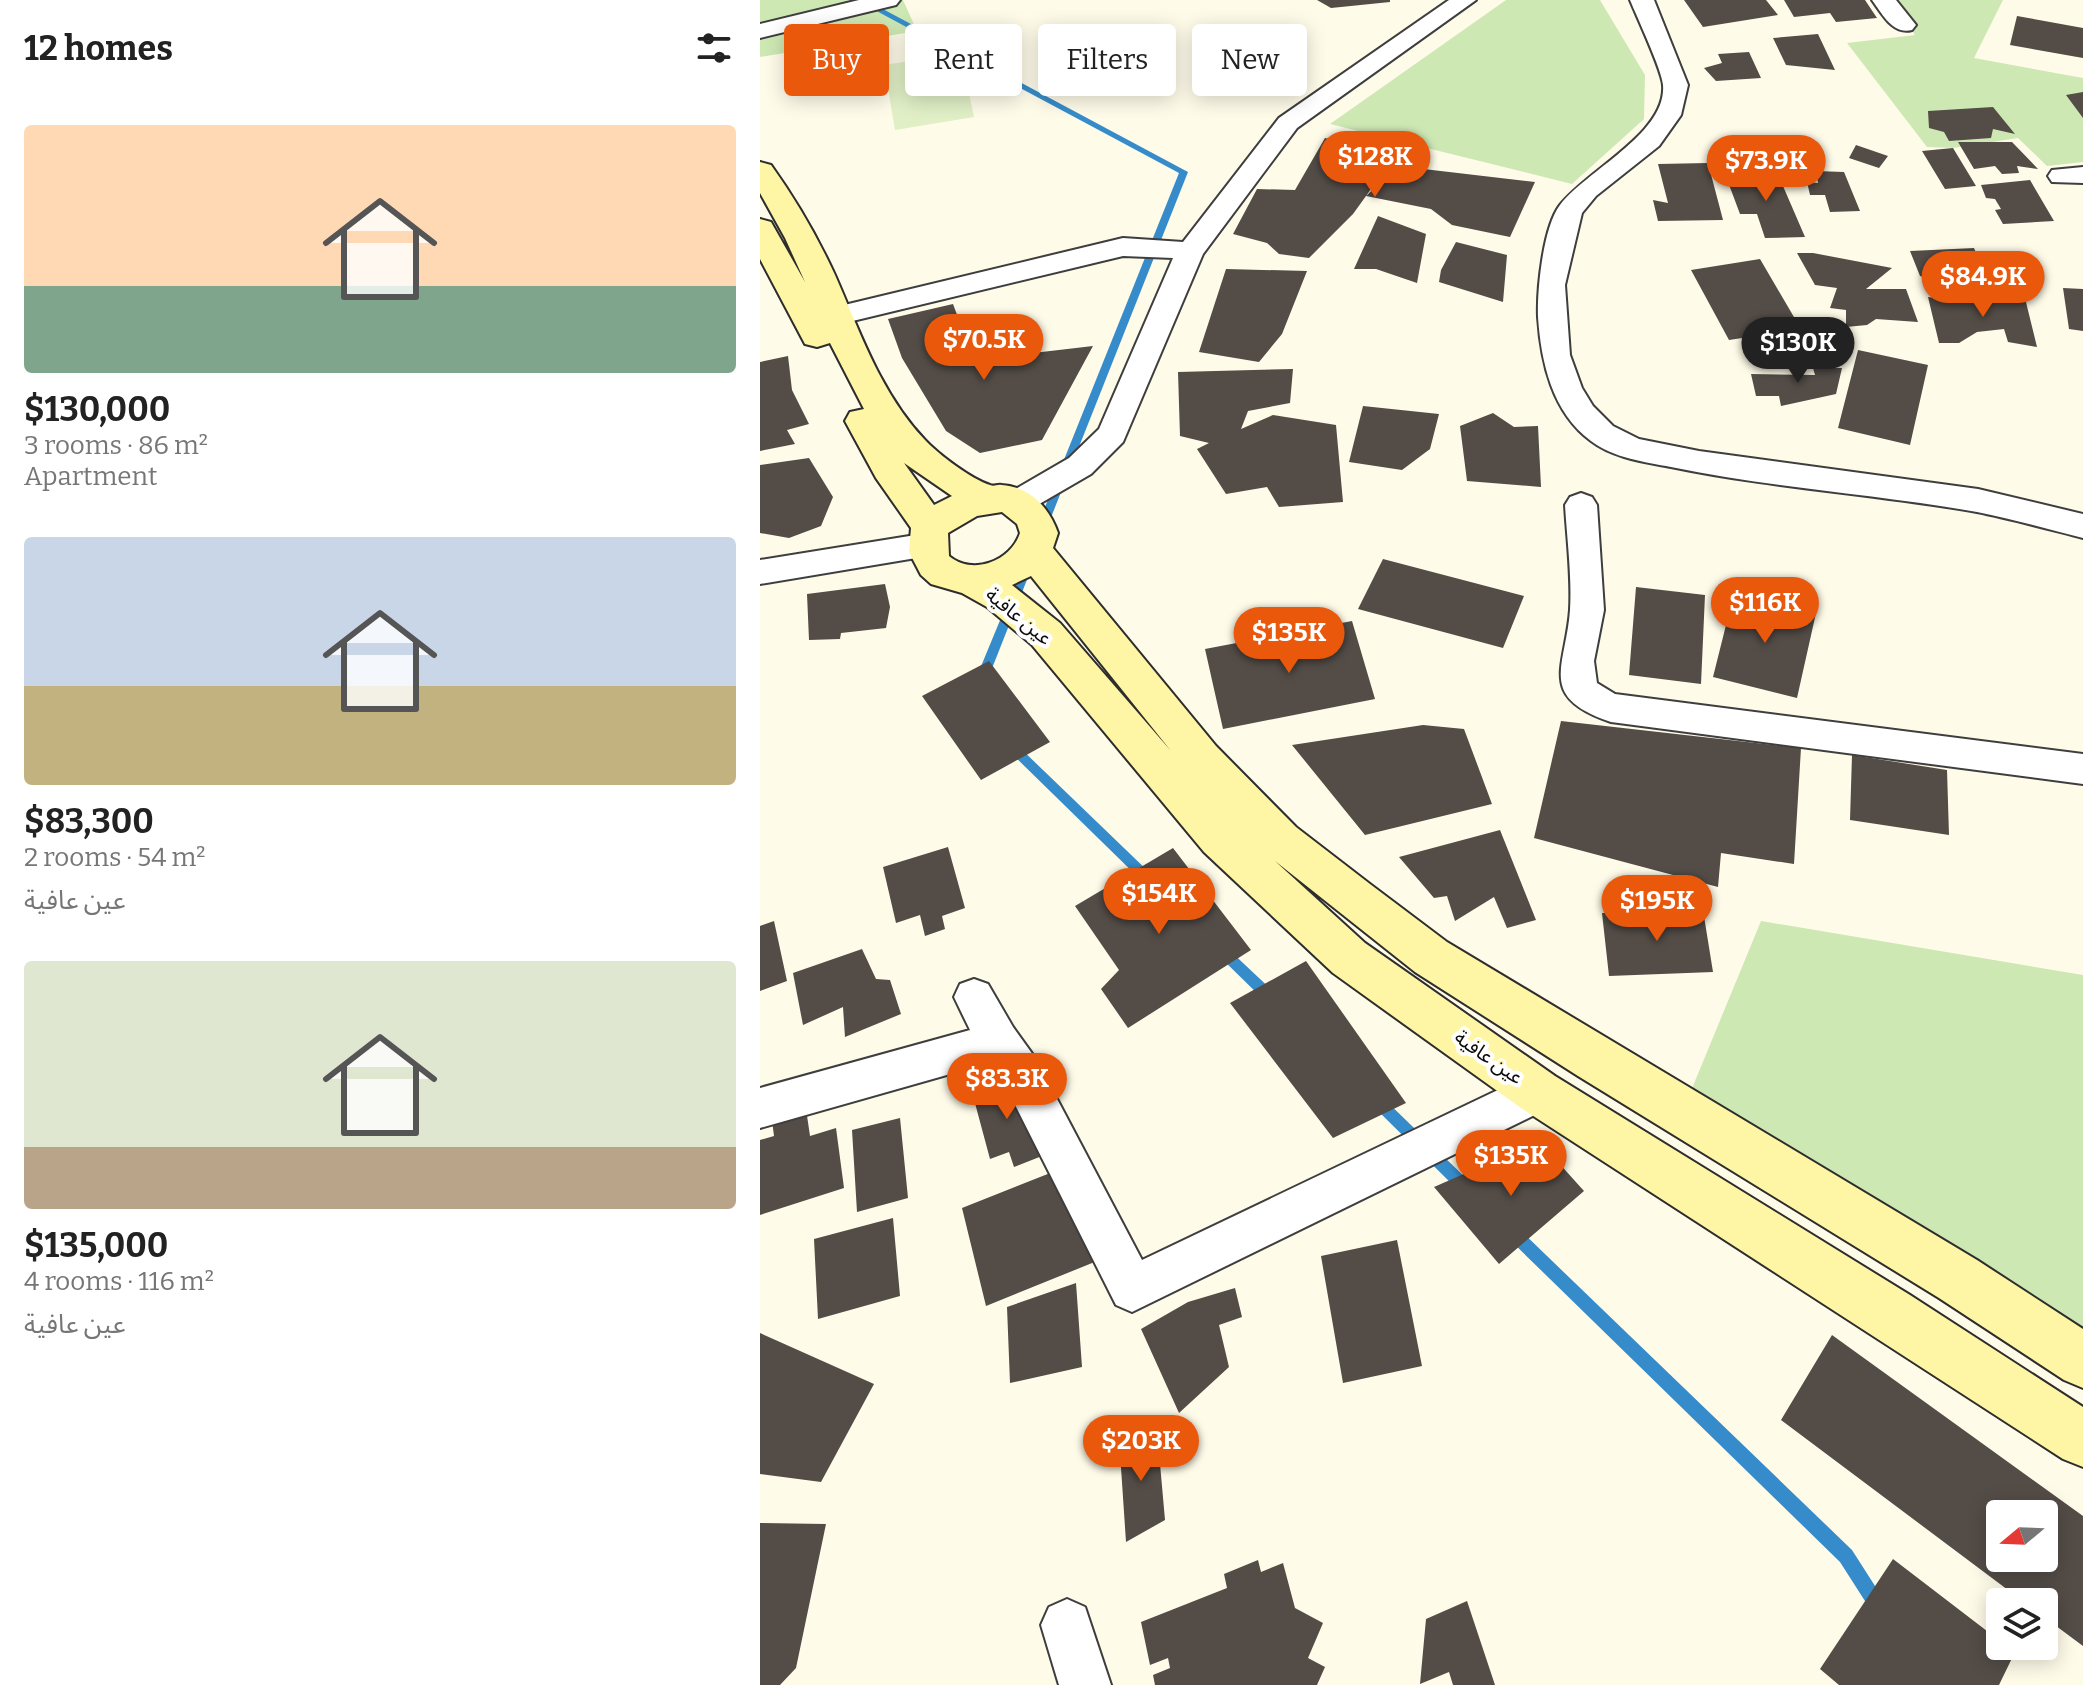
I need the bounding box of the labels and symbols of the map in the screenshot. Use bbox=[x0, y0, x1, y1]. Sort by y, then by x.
pin: $128K bbox=[1319, 131, 1431, 199]
pin: $73.9K bbox=[1701, 135, 1831, 203]
pin: $84.9K bbox=[1918, 251, 2048, 319]
pin: $70.5K bbox=[919, 314, 1049, 382]
pin: $130K bbox=[1742, 317, 1854, 385]
pin: $116K bbox=[1709, 577, 1821, 645]
street label: عين عافية bbox=[981, 582, 1057, 650]
pin: $135K bbox=[1233, 607, 1345, 675]
pin: $154K bbox=[1103, 868, 1215, 936]
pin: $195K bbox=[1601, 875, 1713, 943]
street label: عين عافية bbox=[1450, 1025, 1528, 1089]
pin: $83.3K bbox=[942, 1053, 1072, 1121]
pin: $135K bbox=[1455, 1130, 1567, 1198]
pin: $203K bbox=[1085, 1415, 1197, 1483]
north arrow bbox=[1986, 1500, 2058, 1572]

